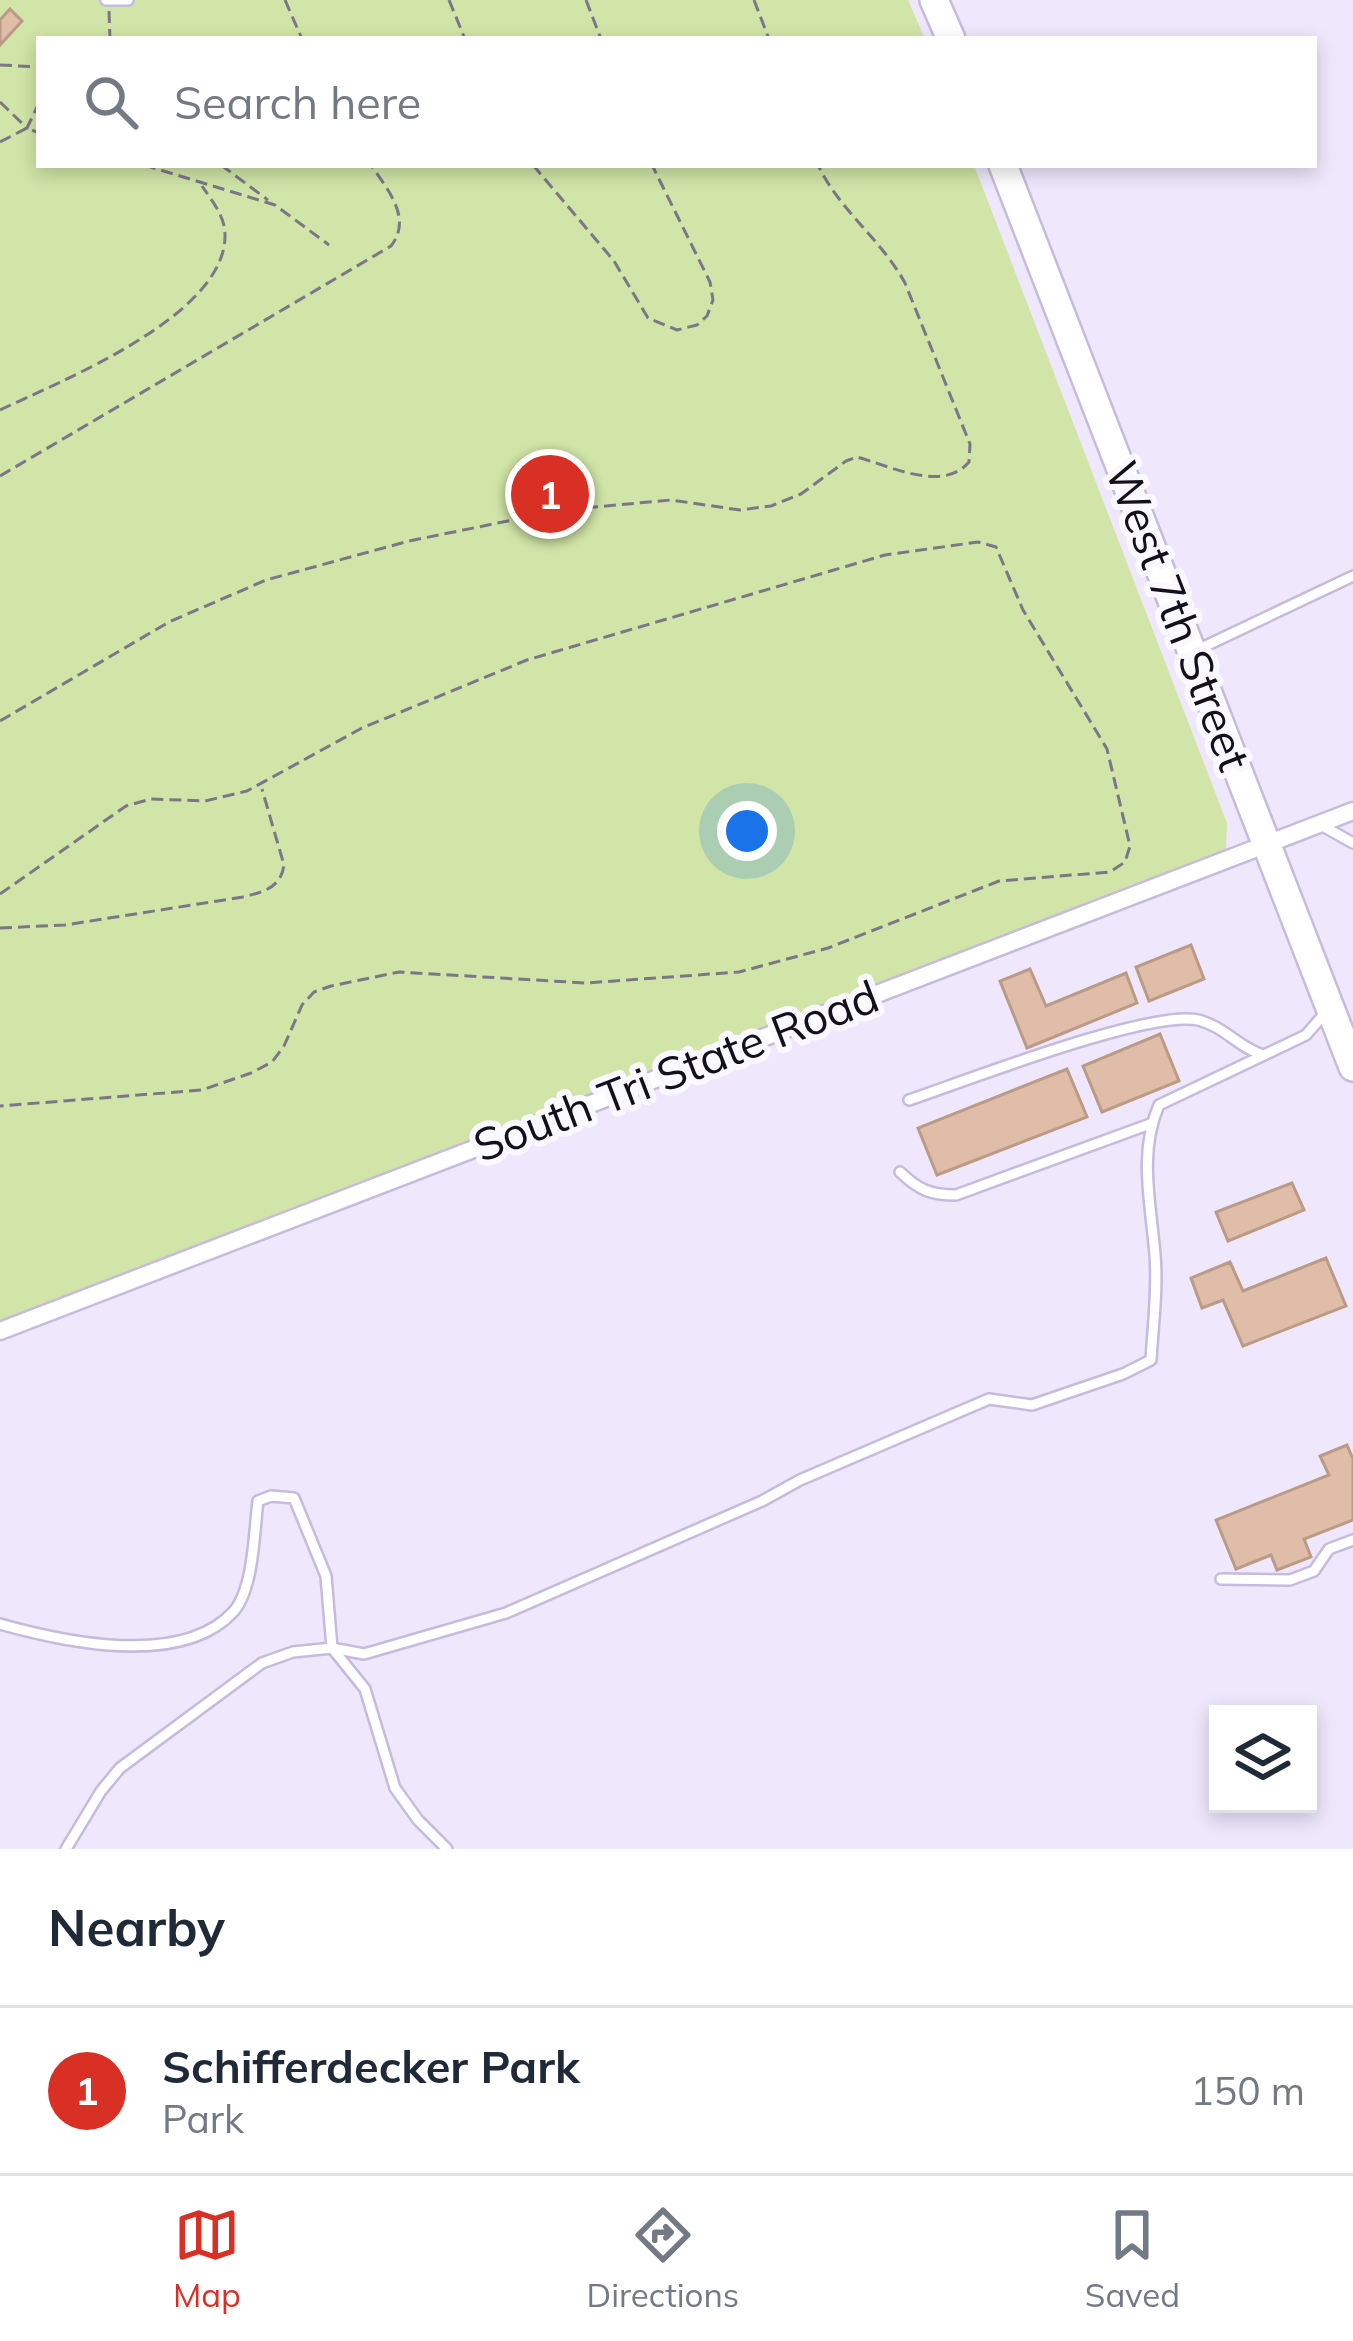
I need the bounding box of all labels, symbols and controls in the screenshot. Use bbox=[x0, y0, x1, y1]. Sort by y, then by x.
search box bbox=[36, 36, 1317, 168]
icon: search bbox=[78, 69, 144, 135]
text: Search here bbox=[174, 74, 421, 130]
pin: 1 bbox=[511, 449, 589, 539]
street label: West 7th Street bbox=[1094, 453, 1264, 778]
your location bbox=[717, 801, 777, 861]
street label: South Tri State Road bbox=[465, 967, 886, 1173]
map controls bbox=[1209, 1705, 1317, 1813]
button: layers bbox=[1209, 1705, 1317, 1813]
text: Nearby bbox=[48, 1895, 225, 1959]
text: Schifferdecker Park bbox=[162, 2038, 580, 2094]
text: 1 bbox=[75, 2066, 99, 2115]
text: 150 m bbox=[1190, 2066, 1305, 2115]
text: Park bbox=[162, 2094, 244, 2143]
tab: Map bbox=[173, 2202, 241, 2315]
tab: Directions bbox=[587, 2202, 739, 2315]
tab: Saved bbox=[1085, 2202, 1180, 2315]

